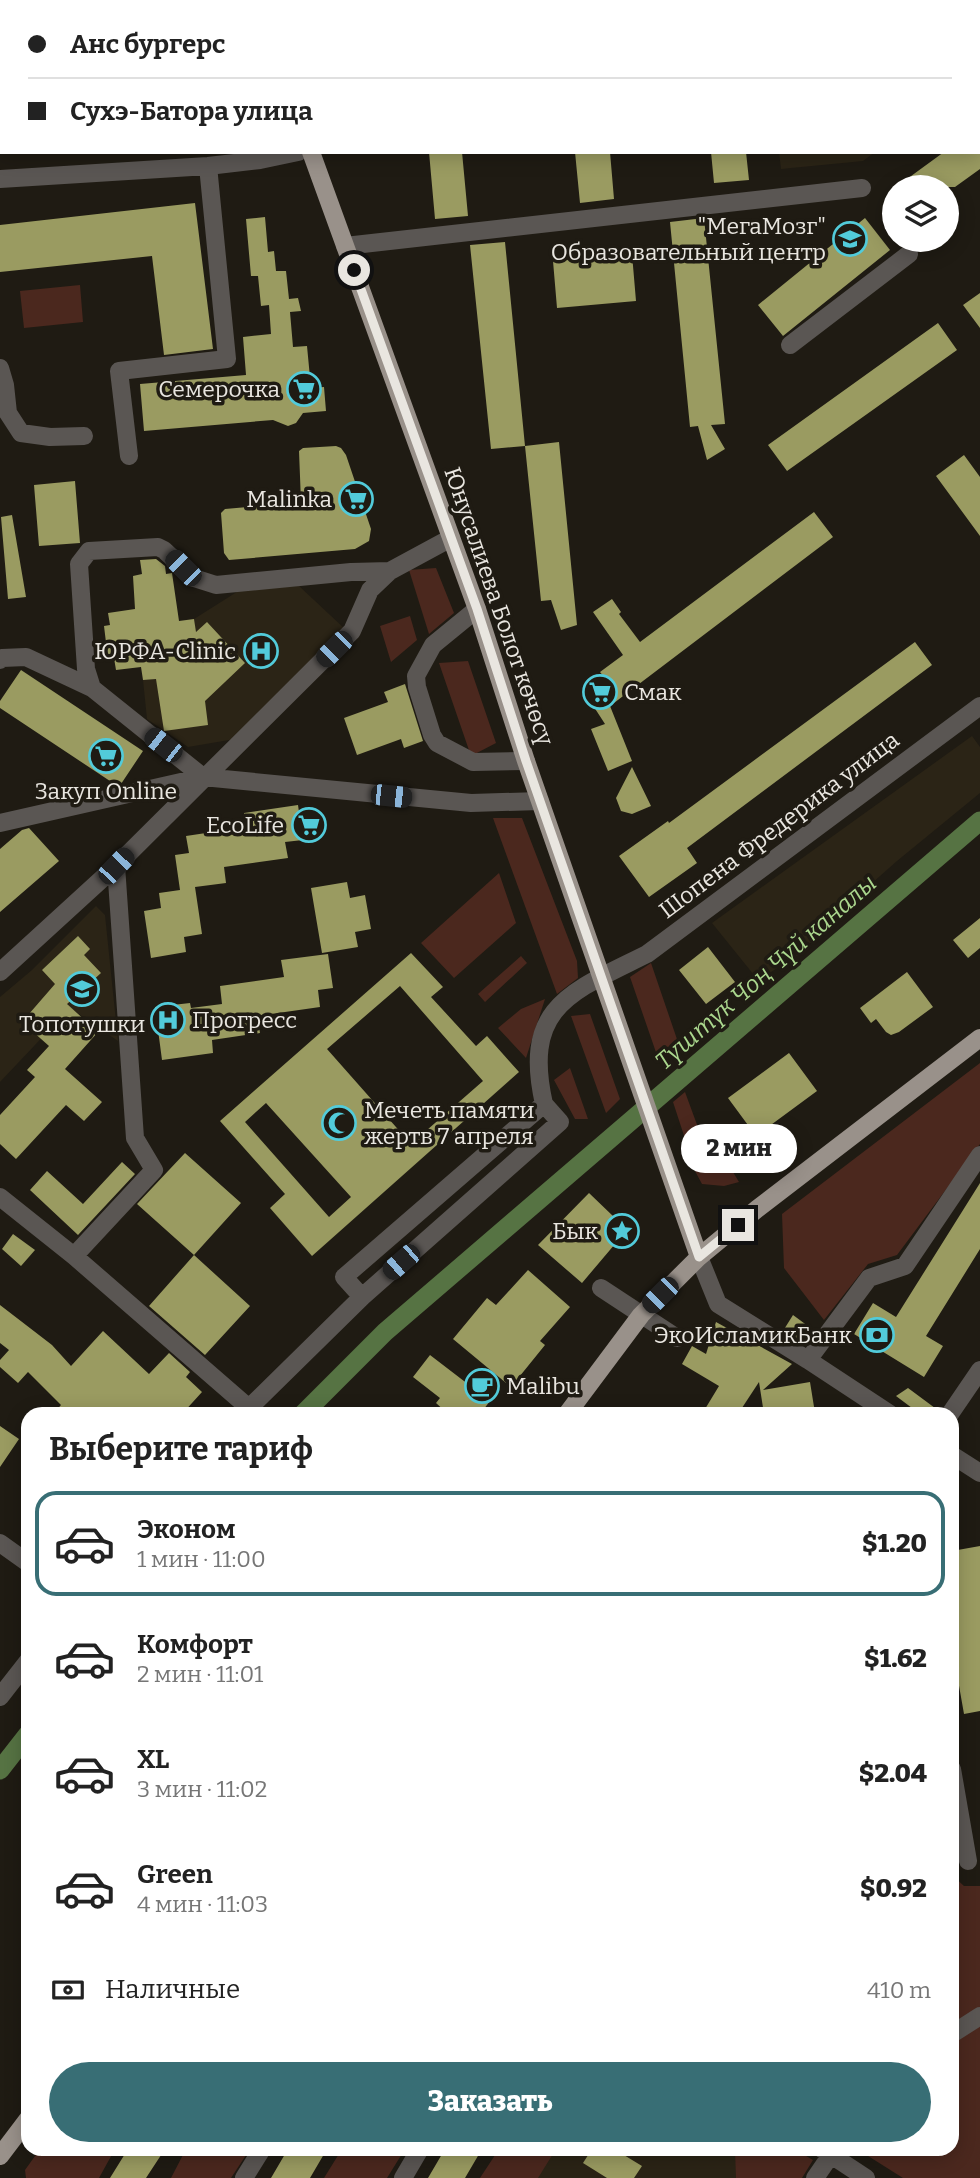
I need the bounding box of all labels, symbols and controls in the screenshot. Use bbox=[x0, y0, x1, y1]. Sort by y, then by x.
text: Анс бургерс bbox=[70, 29, 225, 60]
text: Сухэ-Батора улица bbox=[70, 96, 313, 127]
map controls bbox=[882, 175, 959, 252]
button: layers bbox=[882, 175, 959, 252]
place label: "МегаМозг" Образовательный центр bbox=[551, 212, 826, 266]
school or university icon: "МегаМозг" Образовательный центр bbox=[831, 220, 869, 258]
route start bbox=[338, 254, 370, 286]
supermarket icon: Семерочка bbox=[285, 370, 323, 408]
place label: Семерочка bbox=[158, 375, 280, 403]
street label: Юнусалиева Болот көчөсү bbox=[438, 463, 560, 749]
supermarket icon: Malinka bbox=[337, 480, 375, 518]
place label: Malinka bbox=[246, 485, 332, 513]
car bbox=[161, 546, 206, 590]
car bbox=[312, 627, 357, 671]
hospital icon: ЮРФА-Clinic bbox=[242, 632, 280, 670]
place label: ЮРФА-Clinic bbox=[94, 637, 236, 665]
supermarket icon: Смак bbox=[581, 673, 619, 711]
place label: Смак bbox=[624, 678, 682, 706]
car bbox=[140, 724, 187, 766]
street label: Шопена Фредерика улица bbox=[653, 725, 905, 924]
supermarket icon: Закуп Online bbox=[87, 737, 125, 775]
place label: Закуп Online bbox=[35, 777, 177, 805]
car bbox=[370, 783, 413, 809]
supermarket icon: EcoLife bbox=[290, 806, 328, 844]
place label: EcoLife bbox=[206, 811, 284, 839]
car bbox=[94, 844, 139, 888]
water label: Түштүк Чоң Чүй каналы bbox=[650, 869, 882, 1075]
school or university icon: Топотушки bbox=[63, 970, 101, 1008]
hospital icon: Прогресс bbox=[149, 1001, 187, 1039]
place label: Прогресс bbox=[192, 1006, 297, 1034]
place label: Топотушки bbox=[19, 1010, 145, 1038]
place label: Мечеть памяти жертв 7 апреля bbox=[364, 1096, 534, 1150]
mosque icon: Мечеть памяти жертв 7 апреля bbox=[320, 1104, 358, 1142]
callout: 2 мин bbox=[680, 1124, 796, 1172]
text: 2 мин bbox=[706, 1134, 772, 1162]
route end bbox=[722, 1209, 754, 1241]
place icon: Бык bbox=[603, 1212, 641, 1250]
place label: Бык bbox=[552, 1217, 598, 1245]
car bbox=[379, 1240, 424, 1284]
car bbox=[638, 1273, 683, 1317]
bank icon: ЭкоИсламикБанк bbox=[858, 1316, 896, 1354]
place label: ЭкоИсламикБанк bbox=[654, 1321, 852, 1349]
cafe icon: Malibu bbox=[463, 1367, 501, 1405]
place label: Malibu bbox=[506, 1372, 580, 1400]
text: Выберите тариф bbox=[49, 1430, 313, 1468]
icon: car bbox=[53, 1512, 116, 1575]
text: Эконом bbox=[137, 1514, 236, 1545]
text: $1.20 bbox=[862, 1528, 927, 1559]
text: 1 мин · 11:00 bbox=[137, 1545, 266, 1573]
icon: car bbox=[53, 1627, 116, 1690]
text: Комфорт bbox=[137, 1629, 253, 1660]
text: $1.62 bbox=[864, 1643, 927, 1674]
text: 2 мин · 11:01 bbox=[137, 1660, 263, 1688]
icon: car bbox=[53, 1742, 116, 1805]
text: XL bbox=[137, 1744, 169, 1775]
text: $2.04 bbox=[859, 1758, 927, 1789]
text: 3 мин · 11:02 bbox=[137, 1775, 267, 1803]
icon: car bbox=[53, 1857, 116, 1920]
text: Green bbox=[137, 1859, 213, 1890]
text: $0.92 bbox=[860, 1873, 927, 1904]
text: 4 мин · 11:03 bbox=[137, 1890, 268, 1918]
icon: cash bbox=[49, 1971, 87, 2009]
text: Наличные bbox=[105, 1974, 240, 2005]
text: 410 m bbox=[867, 1976, 931, 2004]
button: Заказать bbox=[49, 2062, 931, 2142]

